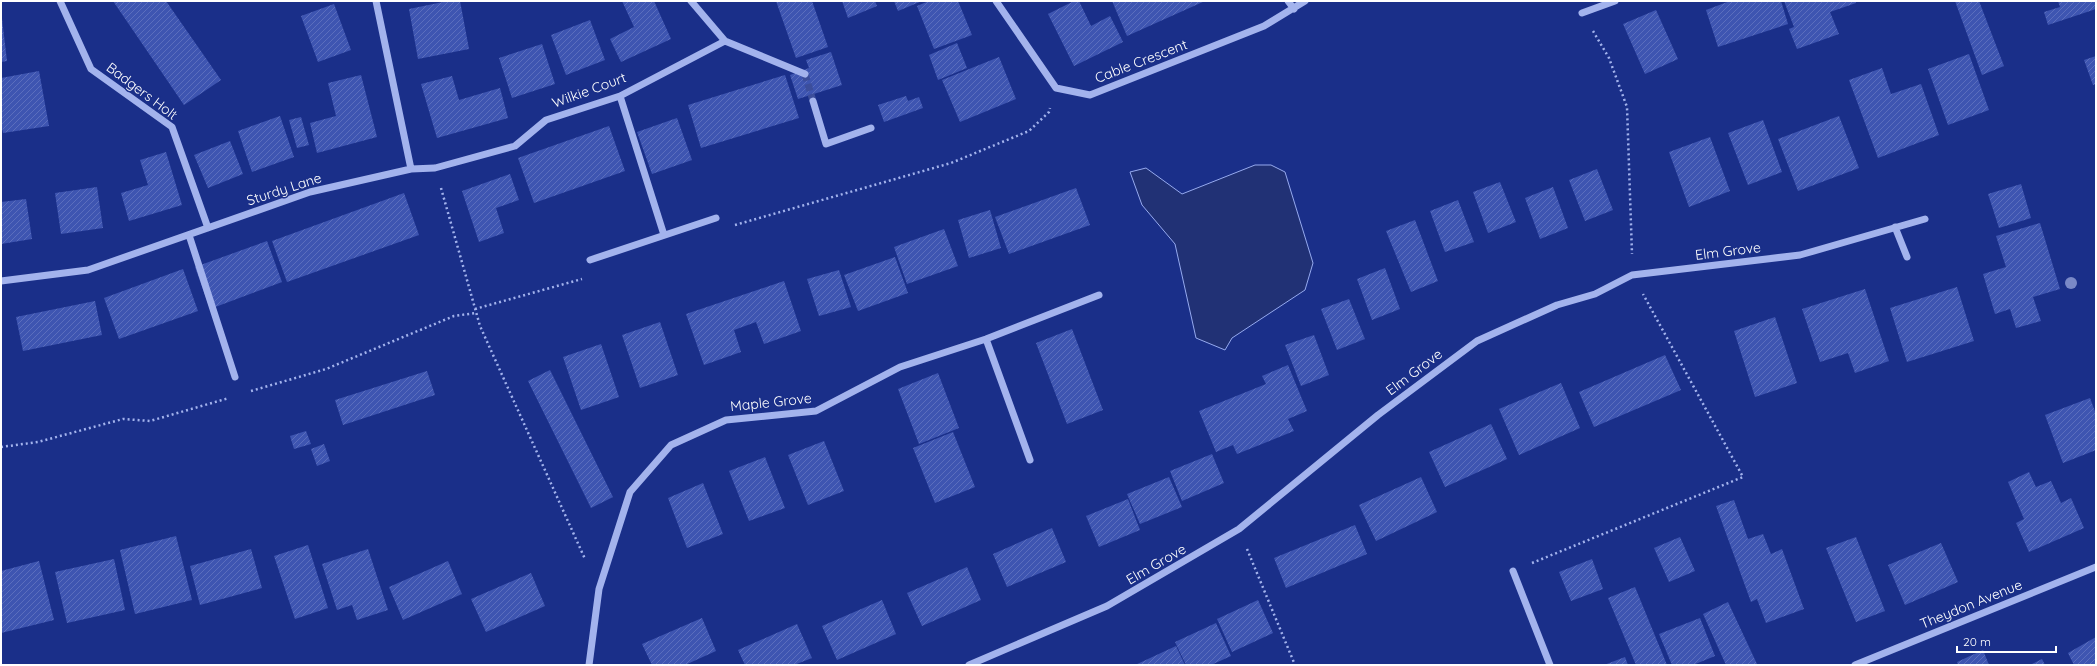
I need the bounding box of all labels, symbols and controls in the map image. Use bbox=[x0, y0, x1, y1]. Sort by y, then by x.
street label: Cable Crescent bbox=[1092, 35, 1190, 87]
street label: Badgers Holt bbox=[103, 58, 181, 124]
street label: Wilkie Court bbox=[549, 68, 629, 112]
street label: Sturdy Lane bbox=[244, 168, 324, 210]
street label: Elm Grove bbox=[1694, 238, 1762, 264]
street label: Elm Grove bbox=[1382, 345, 1446, 399]
street label: Maple Grove bbox=[729, 389, 813, 415]
street label: Elm Grove bbox=[1123, 540, 1189, 588]
street label: Theydon Avenue bbox=[1917, 575, 2025, 633]
scale bar bbox=[1957, 628, 2056, 654]
text: 20 m bbox=[1963, 634, 1991, 649]

